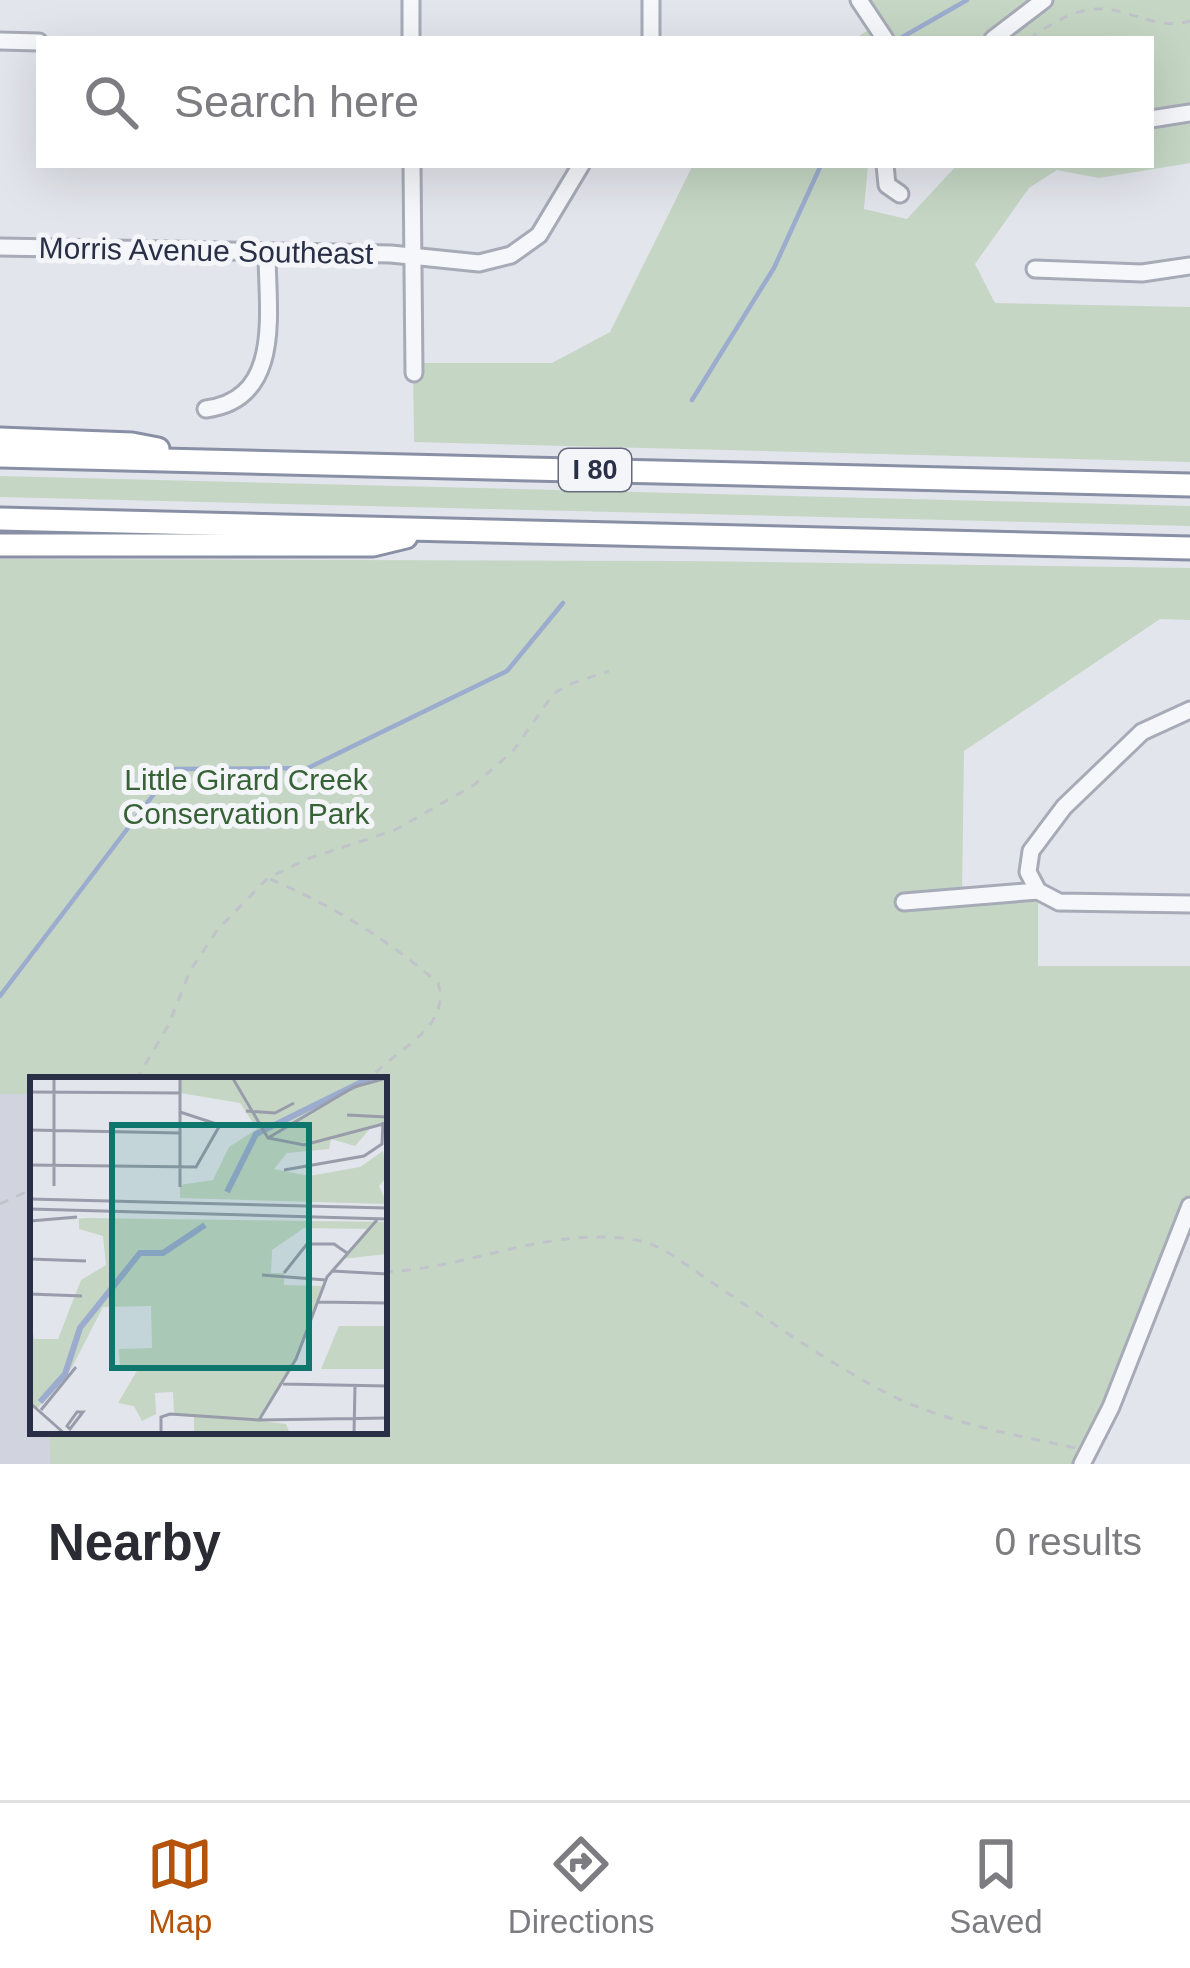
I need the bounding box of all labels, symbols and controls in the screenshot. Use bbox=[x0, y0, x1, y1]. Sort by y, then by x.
search box bbox=[36, 36, 1154, 168]
icon: search bbox=[78, 69, 144, 135]
text: Search here bbox=[174, 76, 419, 127]
street label: Morris Avenue Southeast bbox=[38, 231, 374, 270]
road number: I 80 bbox=[559, 449, 631, 491]
park label: Little Girard Creek Conservation Park bbox=[123, 763, 370, 830]
inset map bbox=[30, 1077, 387, 1434]
text: Nearby bbox=[48, 1514, 221, 1571]
text: 0 results bbox=[995, 1520, 1142, 1563]
tab: Map bbox=[147, 1831, 213, 1941]
tab: Directions bbox=[508, 1831, 655, 1941]
tab: Saved bbox=[949, 1831, 1043, 1941]

